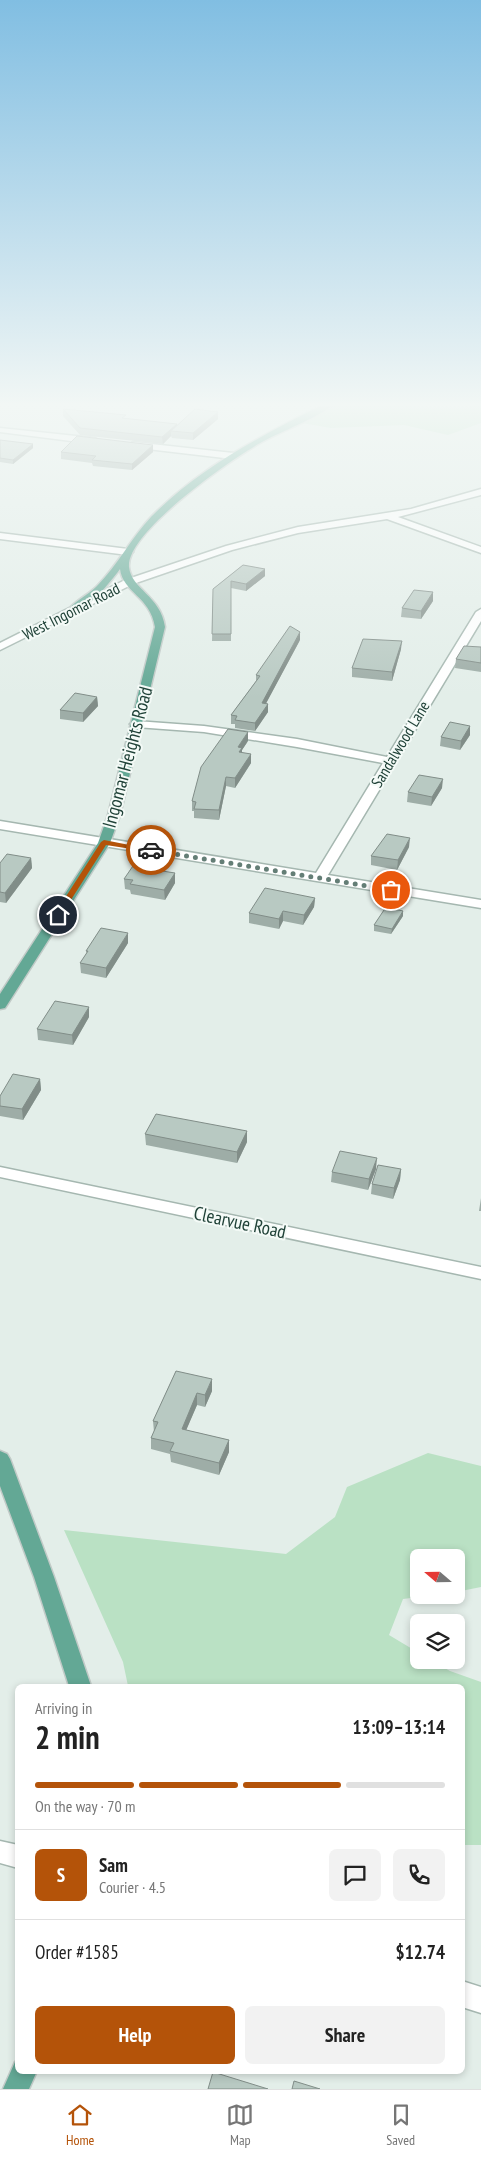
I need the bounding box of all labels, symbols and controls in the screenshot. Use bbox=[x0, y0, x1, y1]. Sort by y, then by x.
street label: West Ingomar Road bbox=[19, 578, 123, 644]
street label: Ingomar Heights Road bbox=[97, 684, 157, 830]
street label: Sandalwood Lane bbox=[366, 697, 434, 791]
courier bbox=[126, 825, 176, 875]
icon: car bbox=[137, 836, 165, 864]
pin bbox=[370, 869, 412, 911]
icon: bag bbox=[377, 876, 405, 904]
pin bbox=[37, 894, 79, 936]
icon: home bbox=[44, 901, 72, 929]
street label: Clearvue Road bbox=[192, 1201, 288, 1243]
north arrow bbox=[410, 1549, 465, 1604]
map controls bbox=[410, 1549, 465, 1669]
button: layers bbox=[410, 1614, 465, 1669]
text: Arriving in bbox=[35, 1698, 92, 1718]
text: 13:09–13:14 bbox=[352, 1715, 445, 1739]
text: 2 min bbox=[35, 1716, 100, 1758]
text: On the way · 70 m bbox=[35, 1796, 135, 1816]
button: chat bbox=[329, 1849, 381, 1901]
button: phone bbox=[393, 1849, 445, 1901]
text: Sam bbox=[99, 1853, 128, 1877]
text: S bbox=[57, 1863, 65, 1887]
text: Courier · 4.5 bbox=[99, 1877, 166, 1897]
text: Order #1585 bbox=[35, 1940, 119, 1964]
text: $12.74 bbox=[396, 1940, 445, 1964]
button: Help bbox=[35, 2006, 235, 2064]
button: Share bbox=[245, 2006, 445, 2064]
tab: Home bbox=[66, 2101, 94, 2149]
tab: Map bbox=[226, 2101, 254, 2149]
tab: Saved bbox=[386, 2101, 415, 2149]

